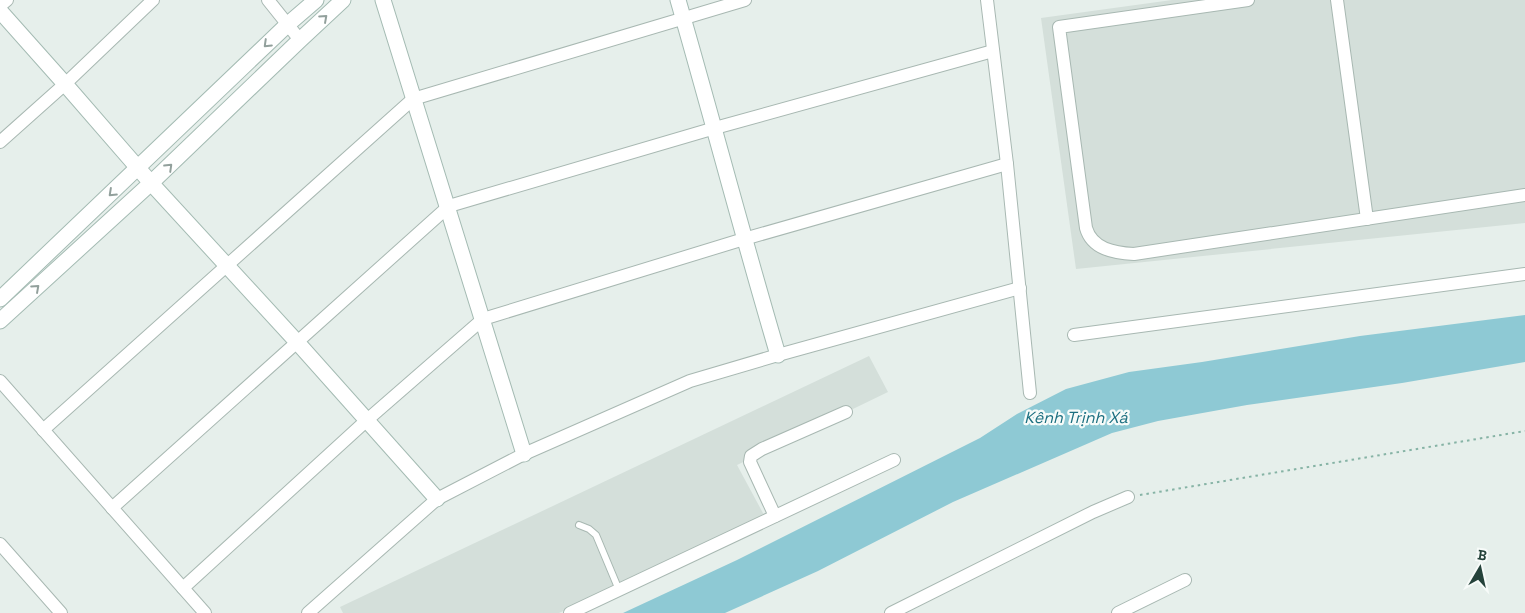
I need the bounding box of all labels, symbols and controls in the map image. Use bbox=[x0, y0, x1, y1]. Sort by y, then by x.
one-way arrow bbox=[318, 15, 327, 24]
one-way arrow bbox=[264, 38, 273, 47]
one-way arrow bbox=[163, 163, 172, 172]
one-way arrow bbox=[109, 187, 118, 196]
one-way arrow bbox=[31, 285, 40, 294]
water label: Kênh Trịnh Xá bbox=[1024, 407, 1129, 428]
north arrow bbox=[1455, 543, 1505, 593]
text: B bbox=[1476, 546, 1488, 565]

